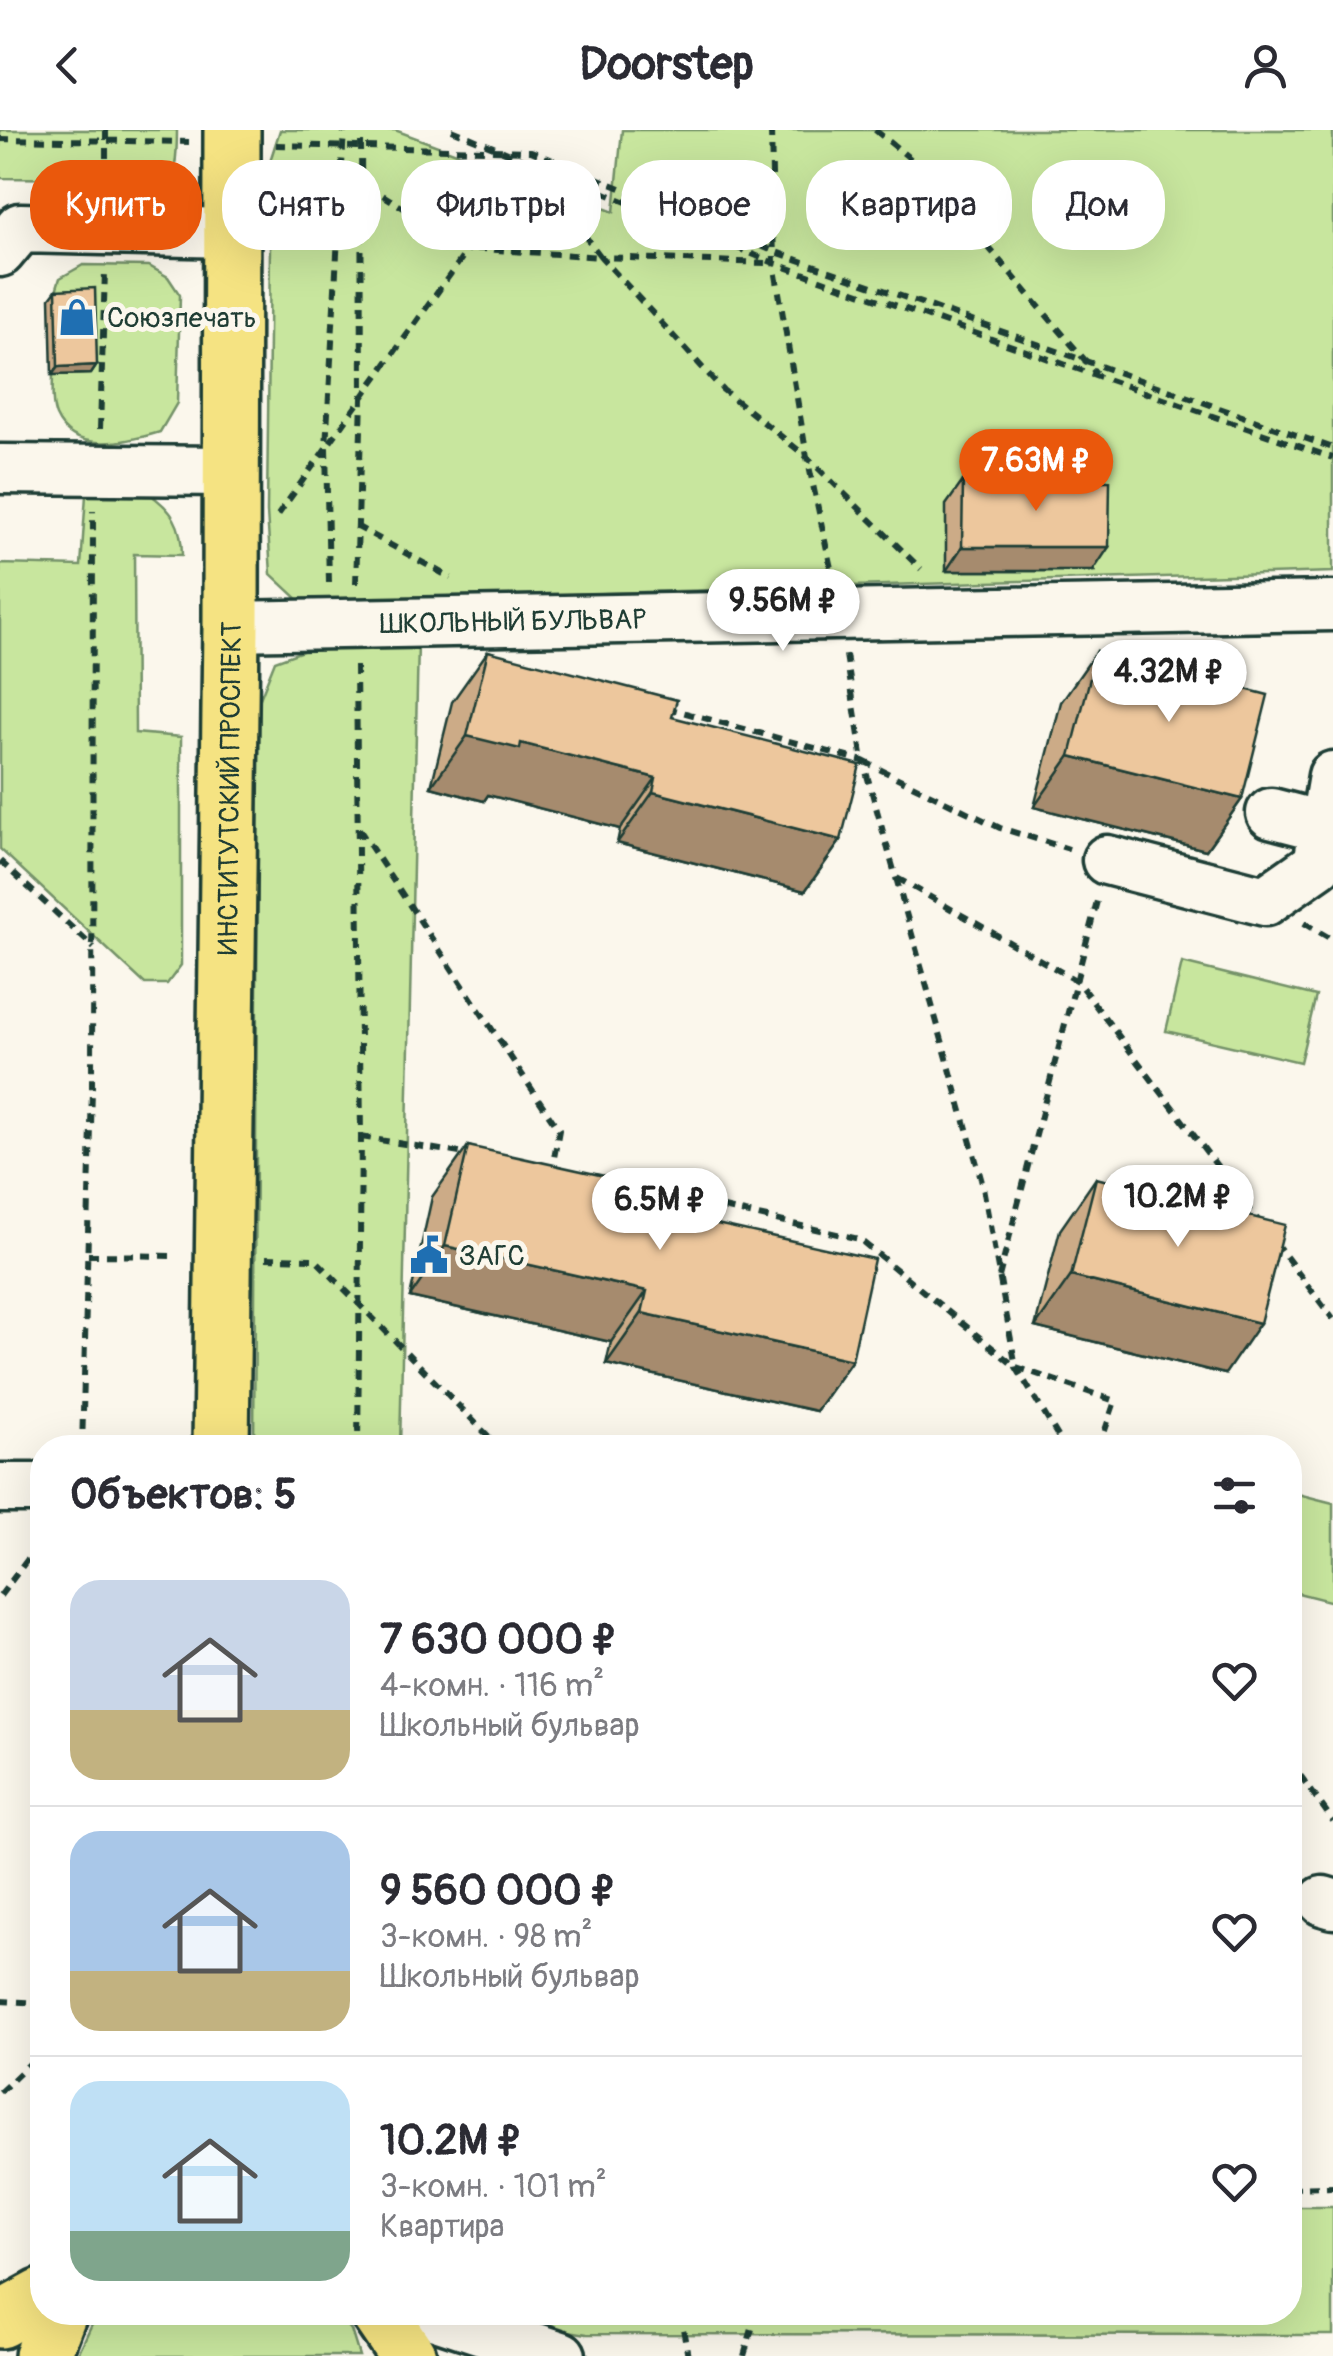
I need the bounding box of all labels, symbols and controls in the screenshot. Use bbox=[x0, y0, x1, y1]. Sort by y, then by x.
text: Doorstep bbox=[579, 37, 754, 93]
icon: back bbox=[40, 38, 95, 93]
icon: person bbox=[1238, 38, 1293, 93]
chip: Купить bbox=[30, 160, 202, 250]
chip: Снять bbox=[222, 160, 381, 250]
chip: Фильтры bbox=[401, 160, 601, 250]
chip: Новое bbox=[621, 160, 786, 250]
chip: Квартира bbox=[806, 160, 1012, 250]
chip: Дом bbox=[1032, 160, 1165, 250]
shop icon: Союзпечать bbox=[56, 296, 98, 338]
place label: Союзпечать bbox=[107, 301, 257, 336]
pin: 7.63M ₽ bbox=[944, 429, 1128, 514]
text: 7.63M ₽ bbox=[981, 441, 1091, 481]
pin: 9.56M ₽ bbox=[691, 569, 875, 654]
text: 9.56M ₽ bbox=[729, 581, 837, 621]
street label: ШКОЛЬНЫЙ БУЛЬВАР bbox=[379, 602, 647, 642]
street label: ИНСТИТУТСКИЙ ПРОСПЕКТ bbox=[211, 621, 250, 955]
pin: 4.32M ₽ bbox=[1077, 640, 1261, 725]
text: 4.32M ₽ bbox=[1114, 652, 1224, 692]
pin: 10.2M ₽ bbox=[1086, 1165, 1270, 1250]
pin: 6.5M ₽ bbox=[579, 1168, 741, 1253]
text: 10.2M ₽ bbox=[1124, 1177, 1232, 1217]
text: 6.5M ₽ bbox=[614, 1180, 706, 1220]
public building icon: ЗАГС bbox=[408, 1234, 450, 1276]
place label: ЗАГС bbox=[459, 1239, 525, 1274]
icon: filters bbox=[1207, 1468, 1262, 1523]
text: Объектов: 5 bbox=[70, 1469, 297, 1521]
text: 7 630 000 ₽ bbox=[380, 1614, 617, 1666]
icon: home bbox=[150, 1620, 270, 1740]
icon: heart bbox=[1207, 1653, 1262, 1708]
text: 4-комн. · 116 m² bbox=[380, 1666, 604, 1706]
text: Школьный бульвар bbox=[380, 1706, 640, 1746]
text: 9 560 000 ₽ bbox=[380, 1865, 616, 1917]
icon: home bbox=[150, 1871, 270, 1991]
icon: heart bbox=[1207, 1904, 1262, 1959]
text: 3-комн. · 98 m² bbox=[380, 1917, 592, 1957]
text: Школьный бульвар bbox=[380, 1957, 640, 1997]
text: 10.2M ₽ bbox=[380, 2115, 522, 2167]
icon: home bbox=[150, 2121, 270, 2241]
icon: heart bbox=[1207, 2154, 1262, 2209]
text: 3-комн. · 101 m² bbox=[380, 2167, 607, 2207]
text: Квартира bbox=[380, 2207, 504, 2247]

